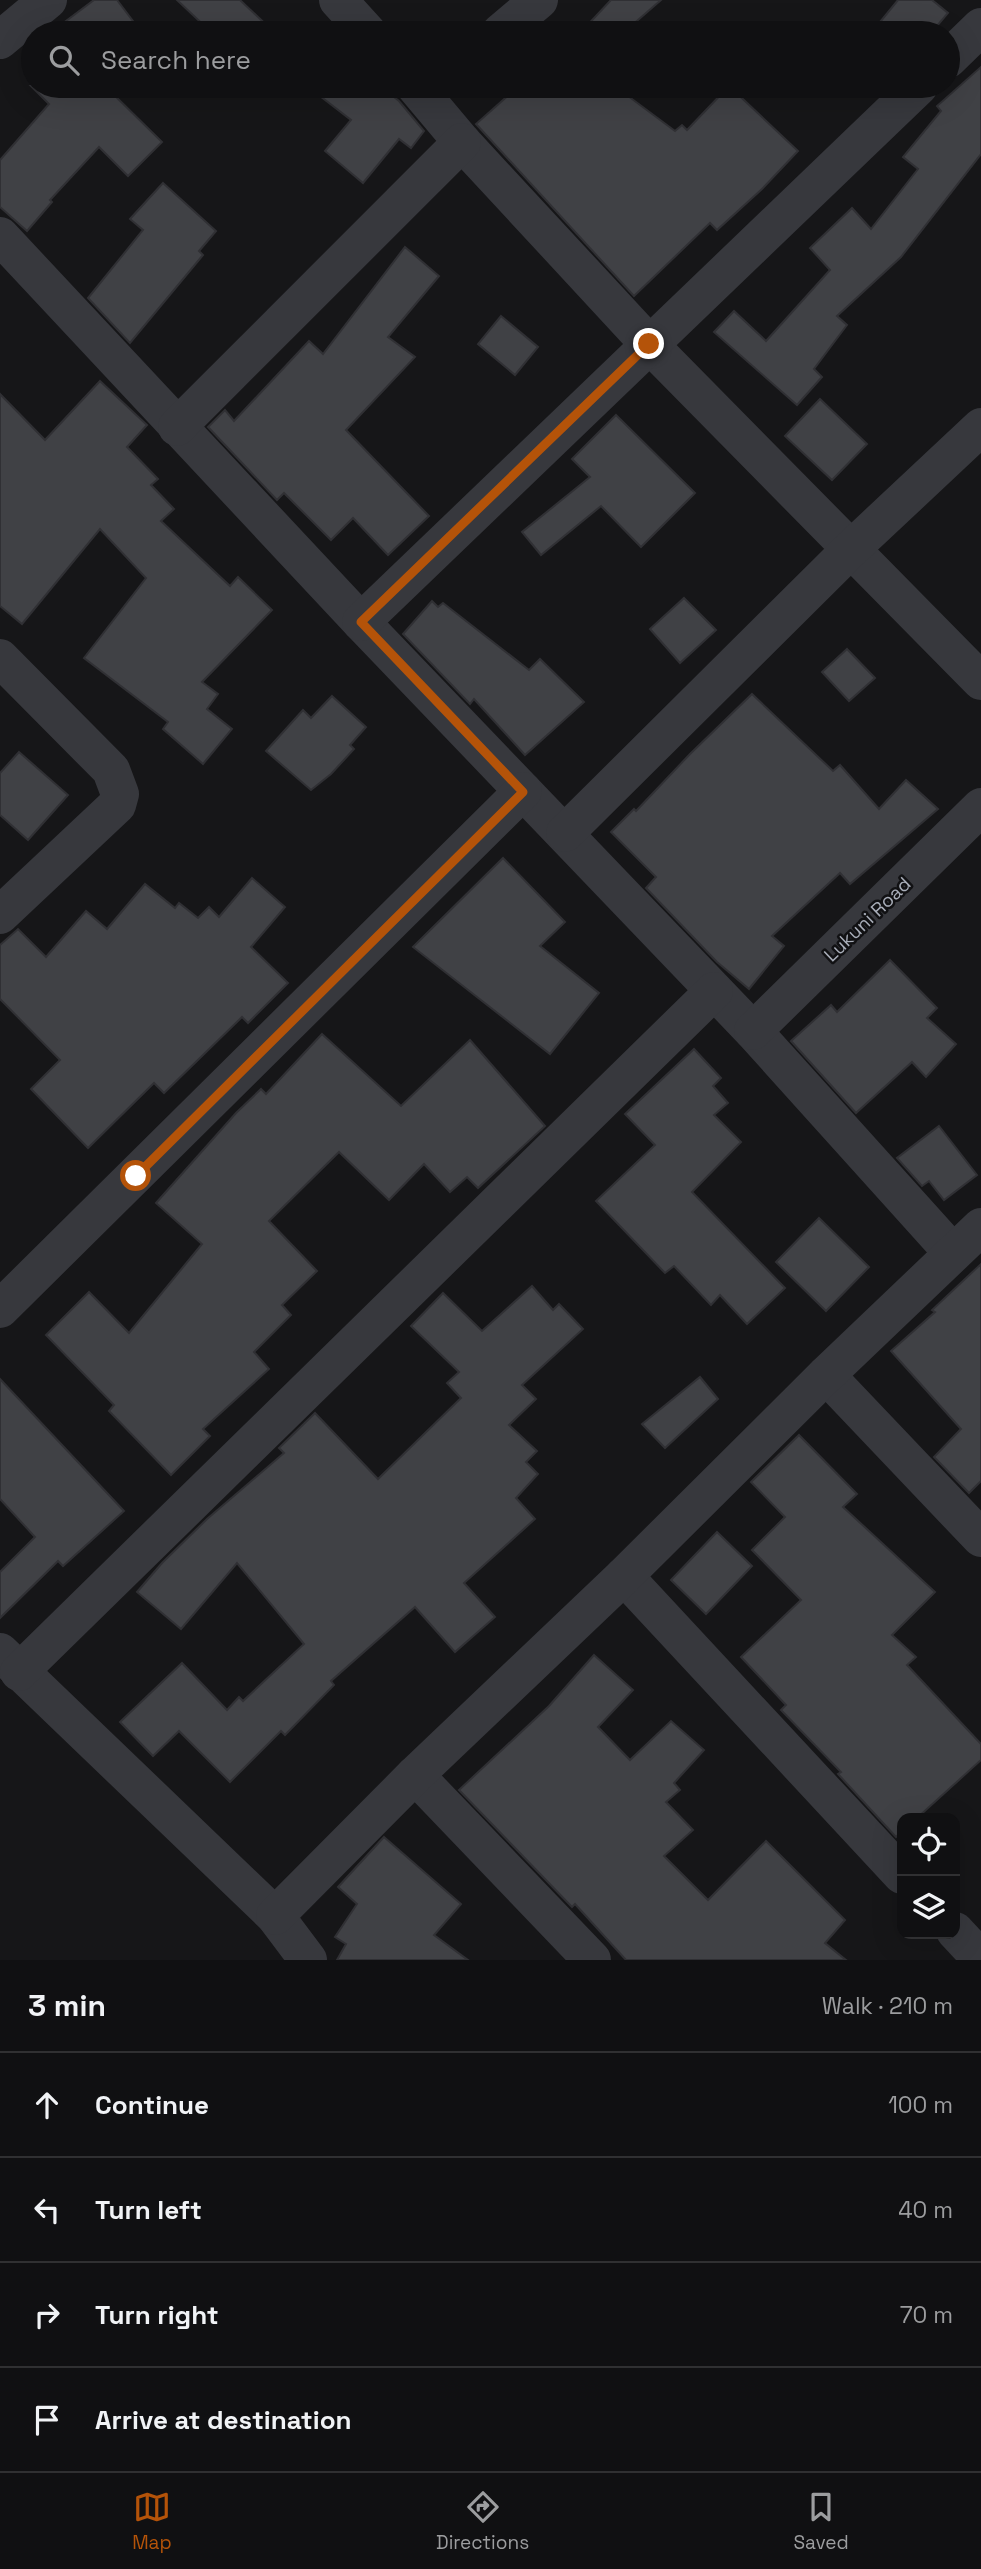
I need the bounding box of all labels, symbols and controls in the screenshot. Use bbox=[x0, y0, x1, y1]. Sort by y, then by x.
search box bbox=[21, 21, 960, 98]
icon: search bbox=[45, 41, 83, 79]
text: Search here bbox=[101, 43, 251, 77]
route end bbox=[633, 328, 664, 359]
street label: Lukuni Road bbox=[819, 872, 916, 967]
route start bbox=[120, 1160, 151, 1191]
map controls bbox=[897, 1813, 960, 1939]
button: locate bbox=[897, 1813, 960, 1876]
button: layers bbox=[897, 1876, 960, 1939]
text: 3 min bbox=[28, 1986, 106, 2025]
text: Walk · 210 m bbox=[822, 1991, 953, 2021]
icon: ahead bbox=[28, 2086, 66, 2124]
text: Continue bbox=[95, 2088, 209, 2122]
text: 100 m bbox=[888, 2090, 953, 2120]
icon: left bbox=[28, 2191, 66, 2229]
text: Turn left bbox=[95, 2193, 202, 2227]
text: 40 m bbox=[898, 2195, 953, 2225]
icon: right bbox=[28, 2296, 66, 2334]
text: Turn right bbox=[95, 2298, 219, 2332]
text: 70 m bbox=[900, 2300, 953, 2330]
icon: arrive bbox=[28, 2401, 66, 2439]
text: Arrive at destination bbox=[95, 2403, 352, 2437]
tab: Map bbox=[132, 2488, 172, 2555]
tab: Directions bbox=[436, 2488, 529, 2555]
tab: Saved bbox=[793, 2488, 849, 2555]

